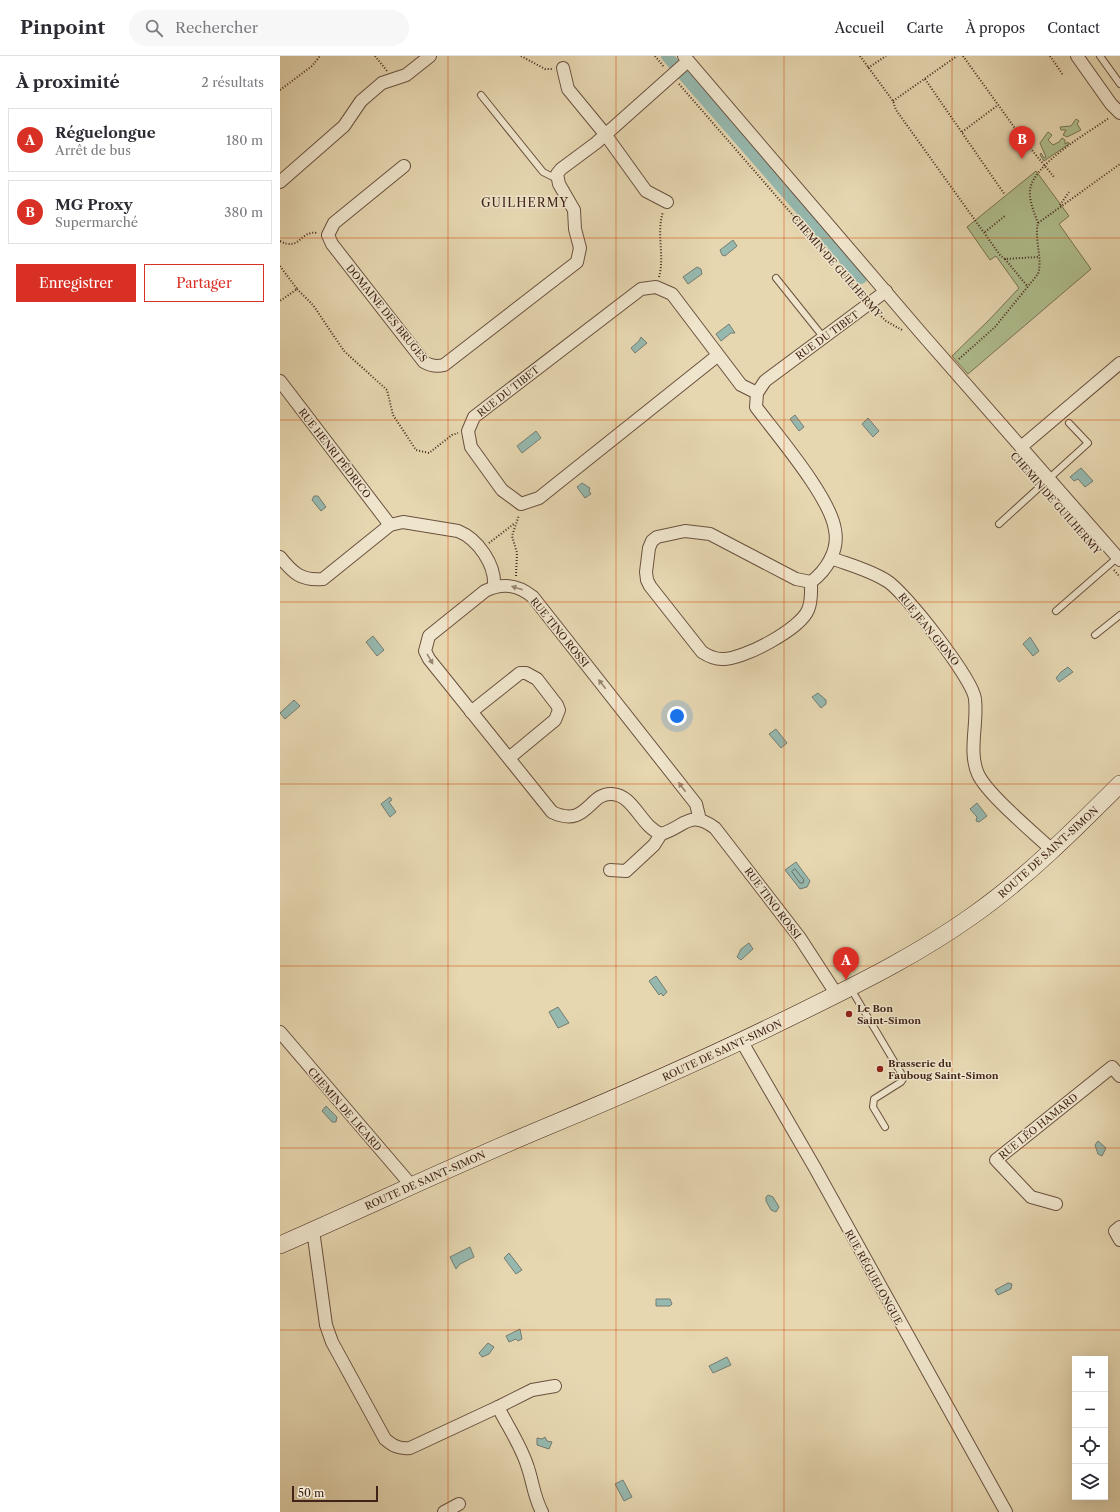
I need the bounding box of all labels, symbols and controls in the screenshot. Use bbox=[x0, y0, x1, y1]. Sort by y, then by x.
search box bbox=[129, 10, 409, 46]
text: Pinpoint bbox=[20, 16, 105, 39]
icon: search bbox=[143, 17, 165, 39]
text: Rechercher bbox=[175, 18, 258, 37]
text: Accueil bbox=[835, 19, 885, 37]
text: Carte bbox=[907, 19, 943, 37]
text: À propos bbox=[965, 19, 1025, 37]
text: Contact bbox=[1047, 19, 1100, 37]
text: À proximité bbox=[16, 72, 120, 92]
text: 2 résultats bbox=[201, 74, 264, 90]
text: Réguelongue bbox=[55, 123, 156, 142]
pin: B bbox=[1009, 126, 1035, 159]
text: A bbox=[25, 132, 35, 148]
text: 180 m bbox=[226, 132, 263, 148]
text: Arrêt de bus bbox=[55, 142, 131, 158]
text: MG Proxy bbox=[55, 195, 133, 214]
district label: GUILHERMY bbox=[481, 195, 569, 210]
text: B bbox=[25, 204, 35, 220]
text: 380 m bbox=[224, 204, 263, 220]
street label: CHEMIN DE GUILHERMY bbox=[789, 212, 885, 321]
text: Supermarché bbox=[55, 214, 138, 230]
street label: DOMAINE DES BRUGES bbox=[343, 262, 430, 365]
button: Enregistrer bbox=[16, 264, 136, 302]
button: Partager bbox=[144, 264, 264, 302]
street label: RUE DU TIBET bbox=[793, 308, 862, 363]
street label: RUE DU TIBET bbox=[475, 363, 542, 420]
street label: RUE HENRI PÉDRICO bbox=[296, 406, 374, 501]
street label: CHEMIN DE GUILHERMY bbox=[1008, 449, 1104, 558]
one-way arrow bbox=[511, 585, 523, 591]
street label: RUE JEAN GIONO bbox=[895, 590, 962, 668]
street label: RUE TINO ROSSI bbox=[528, 595, 592, 670]
one-way arrow bbox=[426, 653, 433, 665]
one-way arrow bbox=[598, 678, 607, 689]
your location bbox=[667, 706, 687, 726]
one-way arrow bbox=[678, 781, 686, 792]
street label: ROUTE DE SAINT-SIMON bbox=[995, 804, 1101, 901]
street label: RUE TINO ROSSI bbox=[742, 865, 804, 942]
pin: A bbox=[833, 947, 859, 980]
place label: Le Bon Saint-Simon bbox=[857, 1002, 921, 1027]
marker: Le Bon Saint-Simon bbox=[844, 1009, 854, 1019]
street label: ROUTE DE SAINT-SIMON bbox=[660, 1017, 784, 1084]
place label: Brasserie du Fauboug Saint-Simon bbox=[888, 1057, 999, 1082]
marker: Brasserie du Fauboug Saint-Simon bbox=[875, 1064, 885, 1074]
street label: CHEMIN DE LICARD bbox=[305, 1065, 384, 1154]
street label: RUE LÉO HAMARD bbox=[996, 1091, 1080, 1162]
street label: ROUTE DE SAINT-SIMON bbox=[363, 1148, 487, 1213]
street label: RUE RÉGUELONGUE bbox=[842, 1227, 905, 1327]
map controls bbox=[1072, 1356, 1108, 1500]
button: + bbox=[1072, 1356, 1108, 1392]
button: − bbox=[1072, 1392, 1108, 1428]
button: locate bbox=[1072, 1428, 1108, 1464]
button: layers bbox=[1072, 1464, 1108, 1500]
scale bar bbox=[292, 1484, 378, 1503]
text: 50 m bbox=[298, 1486, 324, 1500]

